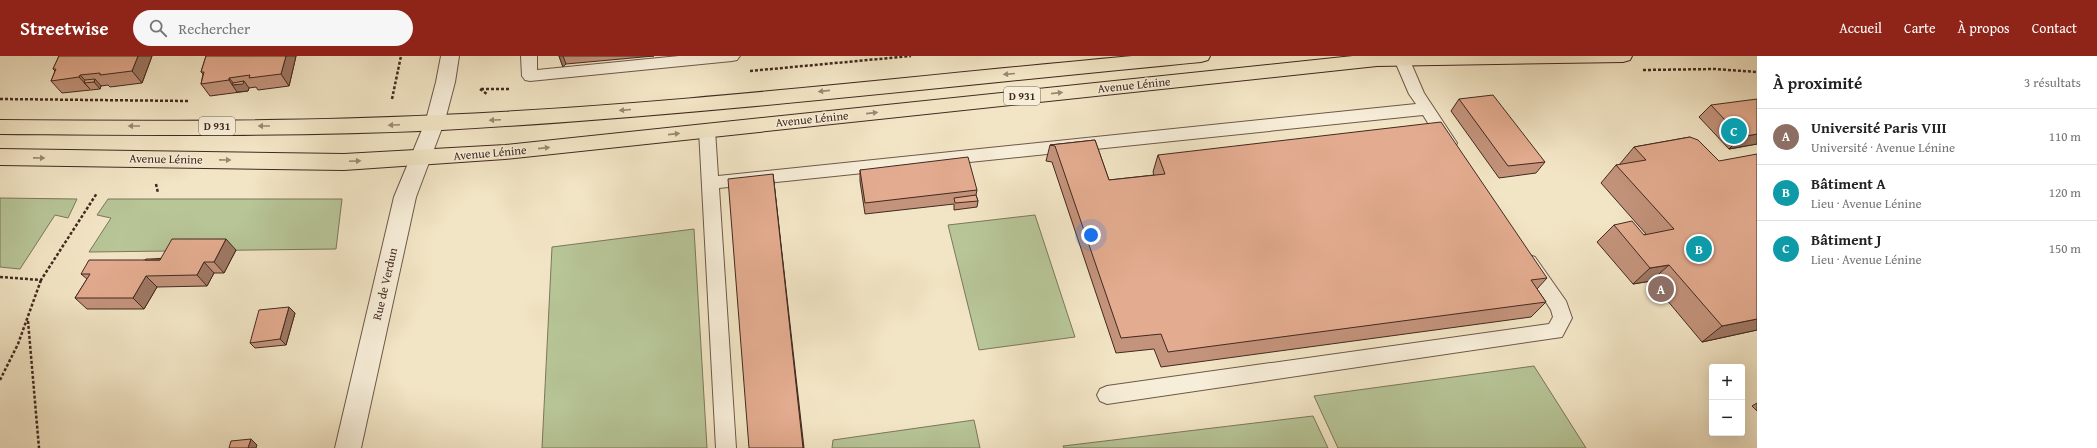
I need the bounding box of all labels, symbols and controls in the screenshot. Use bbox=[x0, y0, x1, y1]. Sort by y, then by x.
search box bbox=[133, 10, 413, 46]
text: Streetwise bbox=[20, 14, 109, 42]
icon: search bbox=[147, 17, 169, 39]
text: Rechercher bbox=[179, 18, 250, 39]
text: Accueil bbox=[1839, 18, 1882, 38]
text: Carte bbox=[1904, 18, 1936, 38]
text: À propos bbox=[1958, 18, 2010, 38]
text: Contact bbox=[2032, 18, 2077, 38]
one-way arrow bbox=[1003, 70, 1015, 77]
text: À proximité bbox=[1773, 70, 1862, 95]
street label: Avenue Lénine bbox=[1097, 72, 1172, 97]
text: 3 résultats bbox=[2024, 73, 2081, 92]
road number: D 931 bbox=[1004, 87, 1040, 105]
one-way arrow bbox=[818, 88, 830, 95]
one-way arrow bbox=[1051, 89, 1063, 96]
one-way arrow bbox=[619, 106, 631, 113]
street label: Avenue Lénine bbox=[775, 106, 850, 131]
one-way arrow bbox=[866, 109, 878, 116]
one-way arrow bbox=[489, 116, 501, 123]
pin: C bbox=[1721, 116, 1747, 146]
road number: D 931 bbox=[199, 117, 235, 135]
text: Université Paris VIII bbox=[1811, 117, 1947, 138]
one-way arrow bbox=[388, 121, 400, 128]
one-way arrow bbox=[127, 123, 140, 129]
one-way arrow bbox=[257, 123, 270, 129]
text: A bbox=[1782, 127, 1790, 146]
text: 110 m bbox=[2049, 127, 2081, 146]
one-way arrow bbox=[668, 131, 680, 137]
text: Université · Avenue Lénine bbox=[1811, 138, 1955, 157]
street label: Avenue Lénine bbox=[453, 141, 528, 164]
one-way arrow bbox=[538, 145, 550, 151]
street label: Avenue Lénine bbox=[129, 149, 203, 168]
one-way arrow bbox=[33, 154, 45, 161]
one-way arrow bbox=[219, 157, 232, 163]
one-way arrow bbox=[349, 158, 362, 164]
text: Bâtiment A bbox=[1811, 173, 1886, 194]
text: B bbox=[1782, 183, 1790, 202]
text: 120 m bbox=[2049, 183, 2081, 202]
text: Lieu · Avenue Lénine bbox=[1811, 194, 1922, 213]
your location bbox=[1081, 225, 1101, 245]
text: Bâtiment J bbox=[1811, 229, 1882, 250]
pin: B bbox=[1686, 234, 1712, 264]
text: C bbox=[1782, 239, 1790, 258]
text: 150 m bbox=[2049, 239, 2081, 258]
street label: Rue de Verdun bbox=[368, 246, 401, 322]
text: Lieu · Avenue Lénine bbox=[1811, 250, 1922, 269]
pin: A bbox=[1648, 274, 1674, 304]
map controls bbox=[1709, 364, 1745, 436]
button: + bbox=[1709, 364, 1745, 400]
button: − bbox=[1709, 400, 1745, 436]

